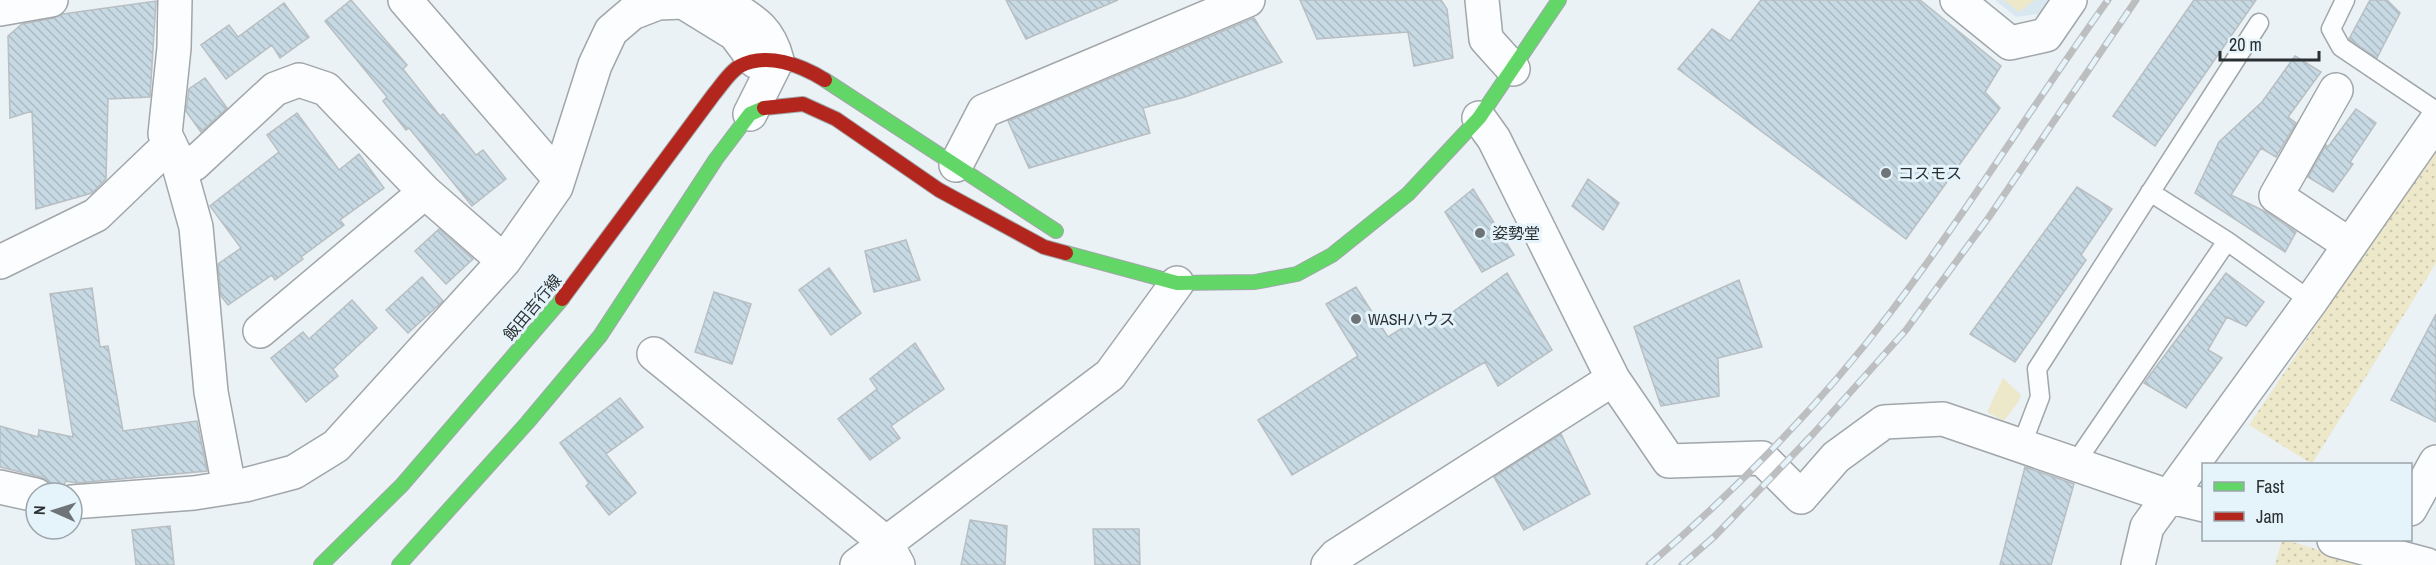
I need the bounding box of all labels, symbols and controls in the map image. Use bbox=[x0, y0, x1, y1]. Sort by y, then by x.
scale bar bbox=[2220, 24, 2319, 62]
text: 20 m bbox=[2229, 32, 2262, 57]
place label: コスモス bbox=[1898, 162, 1962, 184]
marker: コスモス bbox=[1879, 166, 1893, 180]
place label: 姿勢堂 bbox=[1492, 222, 1540, 244]
marker: 姿勢堂 bbox=[1473, 226, 1487, 240]
street label: 飯田吉行線 bbox=[498, 269, 566, 345]
place label: WASHハウス bbox=[1368, 308, 1455, 330]
marker: WASHハウス bbox=[1349, 312, 1363, 326]
legend bbox=[2202, 463, 2412, 541]
text: Fast bbox=[2256, 474, 2284, 499]
north arrow bbox=[24, 481, 84, 541]
text: Jam bbox=[2256, 504, 2284, 529]
text: N bbox=[28, 505, 50, 516]

